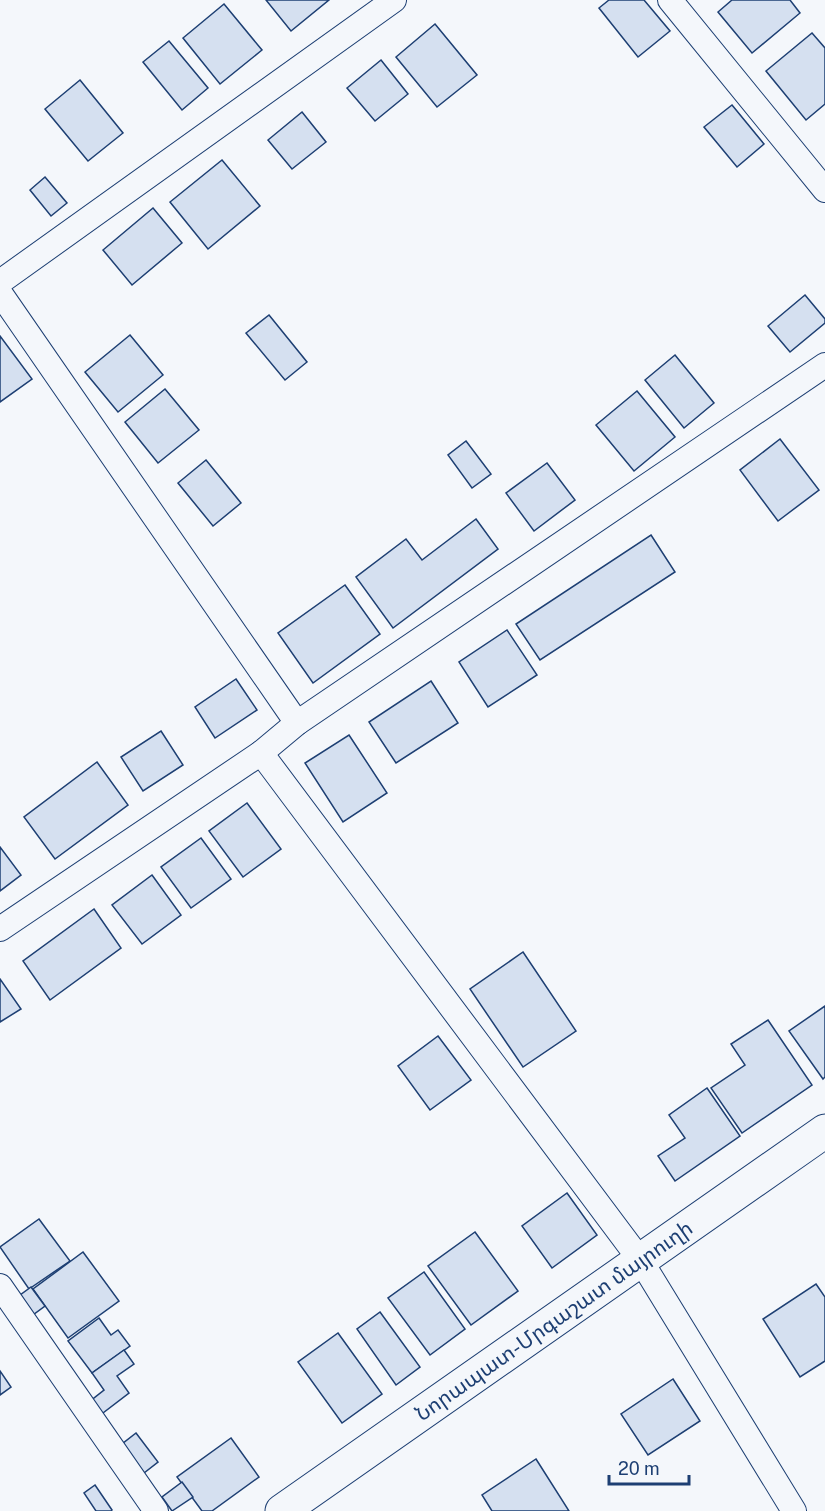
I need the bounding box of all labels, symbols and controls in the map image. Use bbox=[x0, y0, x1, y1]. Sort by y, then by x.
street label: Նորապատ-Մրգաշատ մայրուղի bbox=[410, 1215, 697, 1426]
scale bar bbox=[609, 1448, 688, 1486]
text: 20 m bbox=[618, 1458, 660, 1479]

